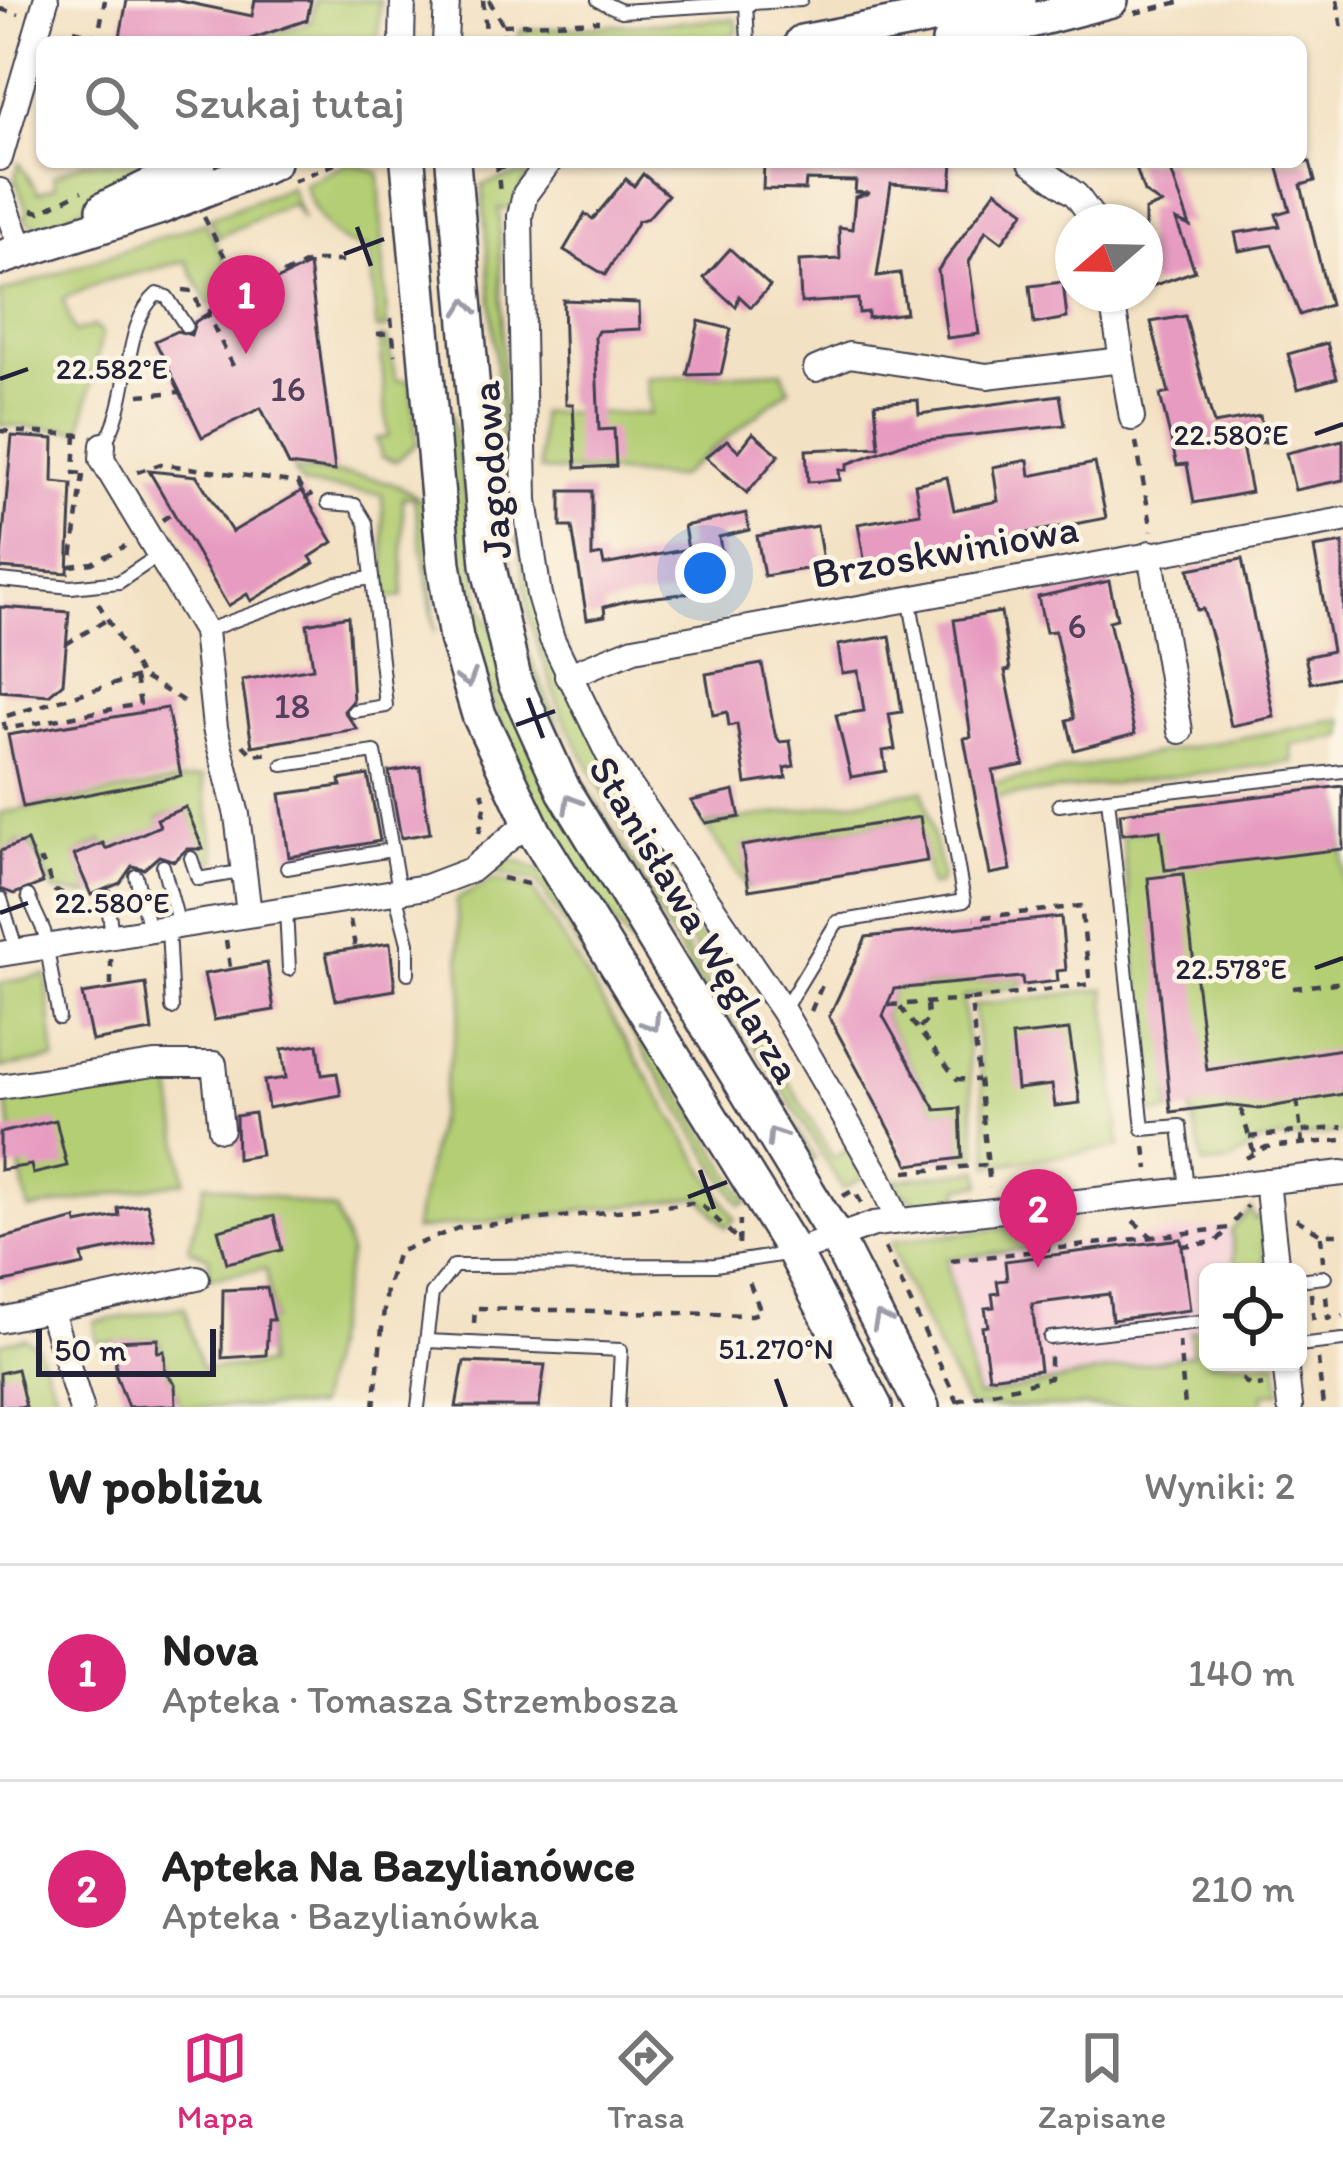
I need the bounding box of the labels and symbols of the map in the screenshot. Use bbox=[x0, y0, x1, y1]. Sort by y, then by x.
north arrow bbox=[1055, 204, 1163, 312]
pin: 1 bbox=[207, 255, 285, 354]
one-way arrow bbox=[454, 297, 479, 316]
text: 22.582°E bbox=[56, 350, 168, 387]
house number: 16 bbox=[270, 367, 306, 410]
street label: Jagodowa bbox=[459, 379, 522, 561]
text: 22.580°E bbox=[1173, 416, 1289, 453]
street label: Brzoskwiniowa bbox=[808, 502, 1082, 599]
your location bbox=[675, 543, 735, 603]
house number: 6 bbox=[1067, 604, 1087, 647]
one-way arrow bbox=[453, 667, 478, 688]
house number: 18 bbox=[274, 684, 310, 727]
street label: Stanisława Węglarza bbox=[578, 746, 814, 1092]
one-way arrow bbox=[562, 794, 585, 816]
text: 22.580°E bbox=[54, 884, 170, 921]
text: 22.578°E bbox=[1175, 950, 1287, 987]
one-way arrow bbox=[638, 1010, 660, 1032]
one-way arrow bbox=[767, 1127, 789, 1149]
pin: 2 bbox=[999, 1169, 1077, 1268]
one-way arrow bbox=[872, 1311, 895, 1333]
scale bar bbox=[36, 1323, 216, 1376]
text: 51.270°N bbox=[718, 1330, 834, 1367]

